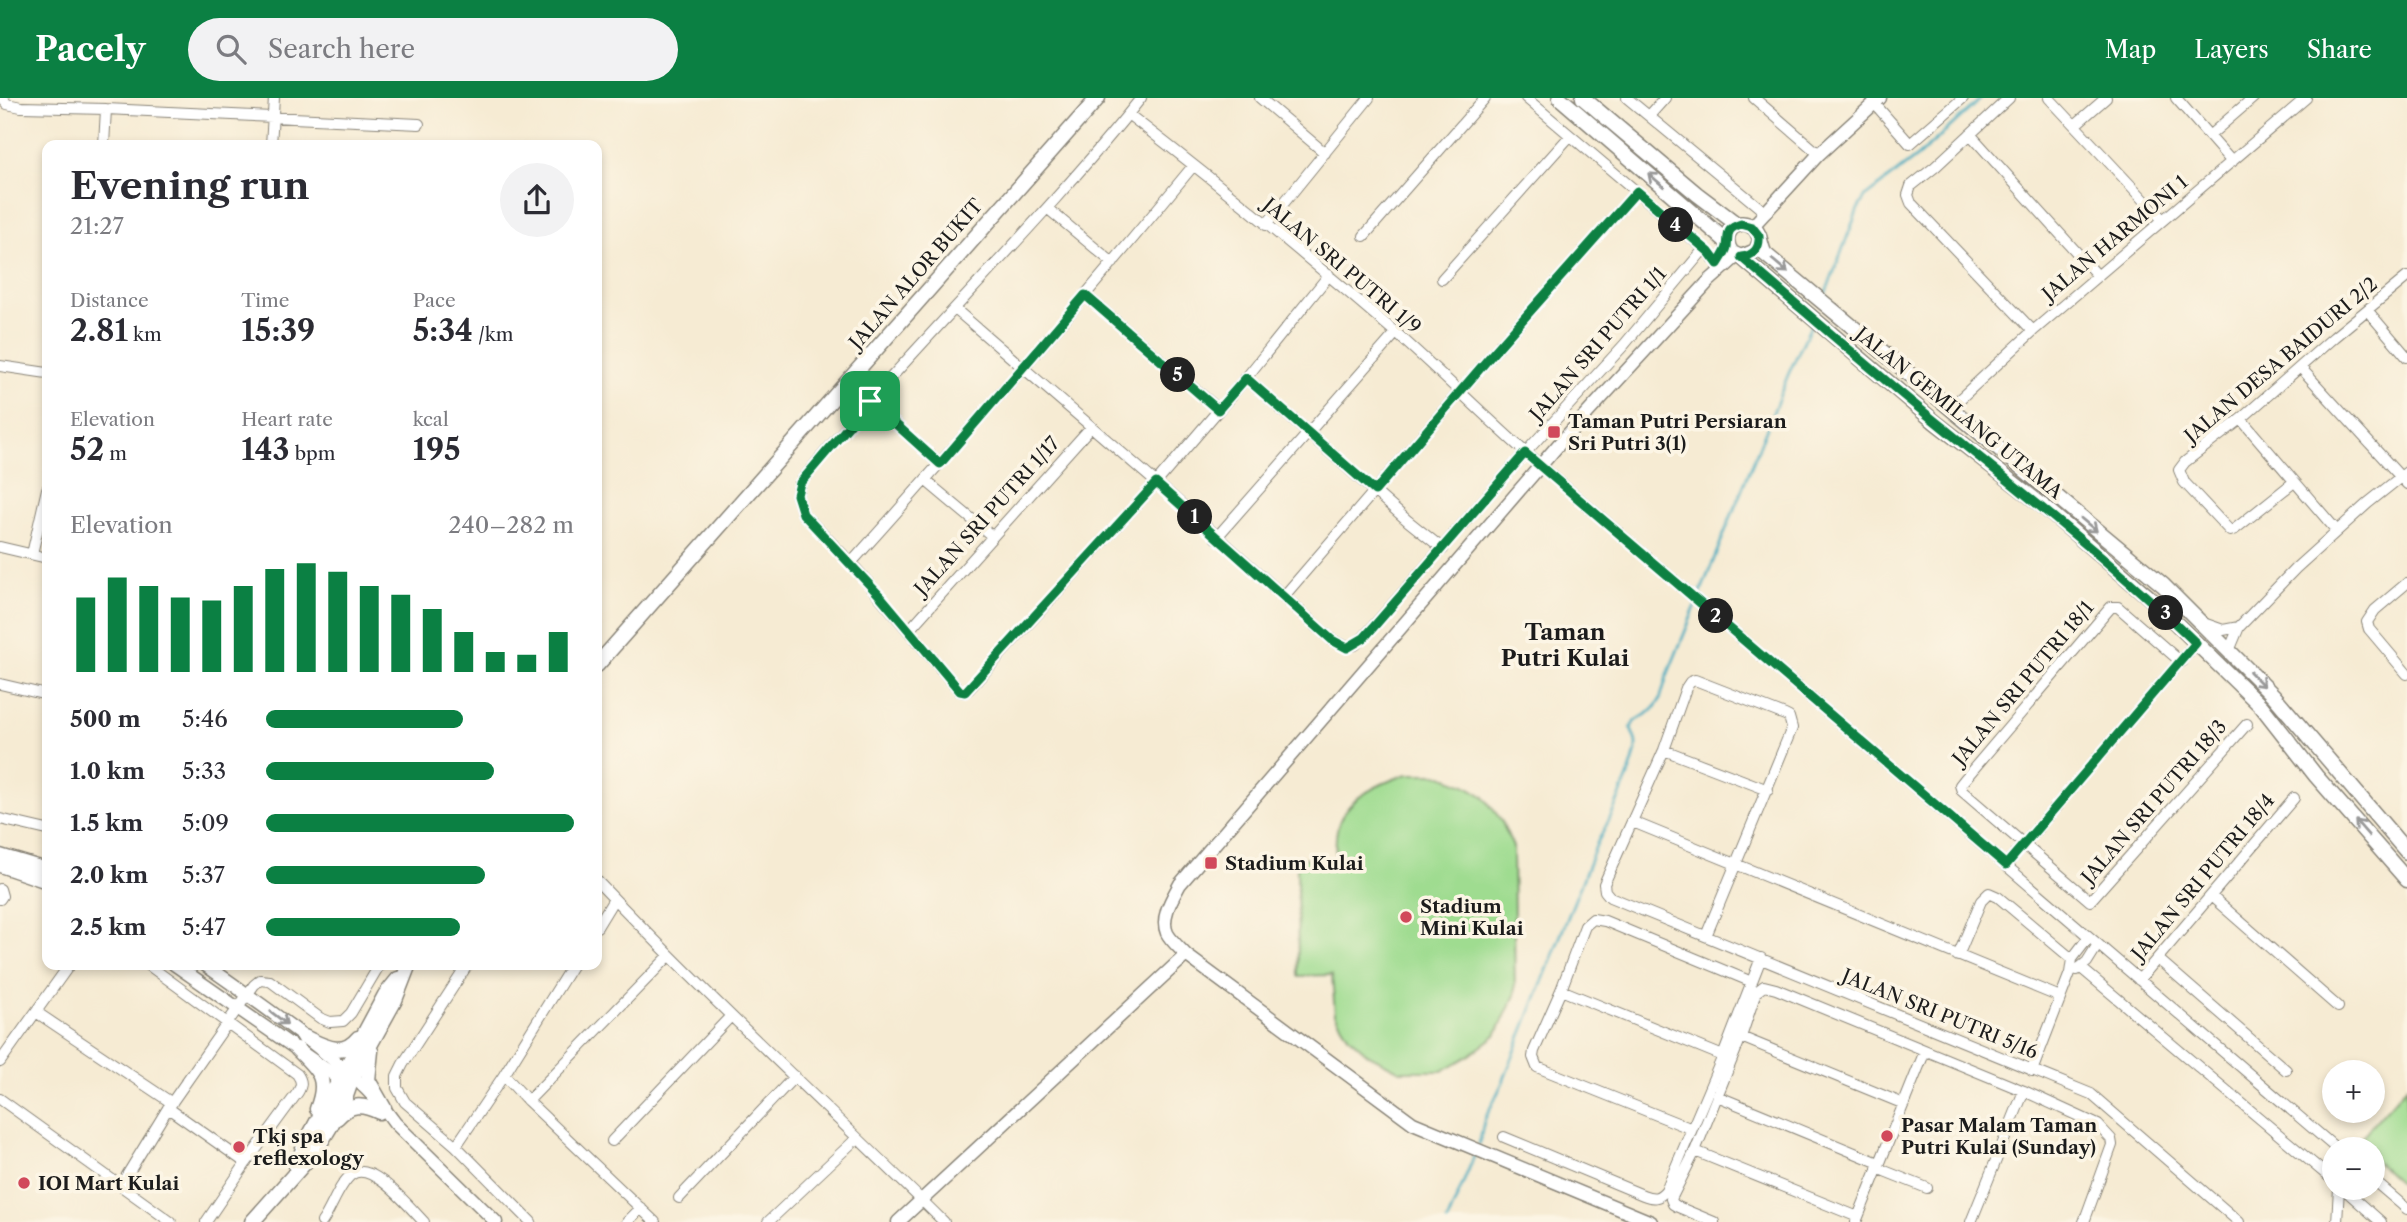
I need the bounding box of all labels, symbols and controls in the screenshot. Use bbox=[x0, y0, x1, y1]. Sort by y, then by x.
search box bbox=[188, 18, 678, 81]
text: Pacely bbox=[35, 29, 146, 70]
icon: search bbox=[212, 30, 250, 68]
text: Search here bbox=[268, 33, 415, 65]
text: Map bbox=[2105, 35, 2156, 64]
text: Layers bbox=[2194, 35, 2269, 64]
text: Share bbox=[2307, 35, 2372, 64]
text: Evening run bbox=[70, 162, 310, 209]
button: share bbox=[500, 163, 574, 237]
street label: JALAN HARMONI 1 bbox=[2035, 170, 2192, 308]
one-way arrow bbox=[1647, 172, 1665, 188]
street label: JALAN SRI PUTRI 1/9 bbox=[1256, 191, 1426, 339]
street label: JALAN ALOR BUKIT bbox=[842, 194, 988, 356]
pin: 4 bbox=[1658, 208, 1694, 242]
text: 21:27 bbox=[70, 212, 124, 240]
text: 4 bbox=[1670, 213, 1681, 236]
one-way arrow bbox=[1771, 258, 1789, 274]
street label: JALAN SRI PUTRI 1/1 bbox=[1523, 262, 1671, 428]
street label: JALAN DESA BAIDURI 2/2 bbox=[2178, 272, 2382, 449]
text: Distance bbox=[70, 289, 149, 312]
text: Time bbox=[241, 289, 289, 312]
text: Pace bbox=[413, 289, 456, 312]
text: 2.81 bbox=[70, 312, 128, 349]
text: 15:39 bbox=[241, 312, 315, 349]
text: 5:34 bbox=[413, 312, 473, 349]
street label: JALAN GEMILANG UTAMA bbox=[1848, 320, 2068, 504]
text: km bbox=[128, 323, 162, 346]
text: /km bbox=[473, 323, 513, 346]
pin: 5 bbox=[1160, 358, 1196, 392]
text: 5 bbox=[1172, 363, 1183, 386]
pin bbox=[840, 371, 900, 431]
icon: arrive bbox=[851, 382, 889, 420]
text: Elevation bbox=[70, 408, 155, 431]
text: Heart rate bbox=[241, 408, 333, 431]
text: kcal bbox=[413, 408, 449, 431]
place label: Taman Putri Persiaran Sri Putri 3(1) bbox=[1568, 410, 1787, 455]
marker: Taman Putri Persiaran Sri Putri 3(1) bbox=[1546, 424, 1562, 440]
text: 52 bbox=[70, 431, 104, 468]
text: 143 bbox=[241, 431, 290, 468]
text: 195 bbox=[413, 431, 461, 468]
street label: JALAN SRI PUTRI 1/17 bbox=[908, 432, 1065, 602]
text: m bbox=[104, 442, 127, 465]
text: bpm bbox=[290, 442, 336, 465]
pin: 1 bbox=[1178, 500, 1212, 534]
text: 1 bbox=[1190, 505, 1199, 528]
text: Elevation bbox=[70, 511, 173, 539]
text: 240–282 m bbox=[448, 511, 574, 539]
one-way arrow bbox=[2080, 517, 2098, 533]
street label: JALAN SRI PUTRI 18/1 bbox=[1946, 596, 2098, 772]
pin: 3 bbox=[2148, 596, 2184, 630]
pin: 2 bbox=[1698, 598, 1734, 634]
text: 3 bbox=[2160, 601, 2171, 624]
text: 2 bbox=[1710, 604, 1721, 627]
district label: Taman Putri Kulai bbox=[1501, 618, 1629, 672]
one-way arrow bbox=[2248, 670, 2265, 687]
text: 500 m bbox=[70, 705, 141, 733]
text: 5:46 bbox=[182, 705, 228, 733]
street label: JALAN SRI PUTRI 18/3 bbox=[2075, 715, 2231, 891]
text: 1.0 km bbox=[70, 757, 145, 785]
text: 5:33 bbox=[182, 757, 226, 785]
street label: JALAN SRI PUTRI 18/4 bbox=[2125, 789, 2279, 967]
text: 1.5 km bbox=[70, 809, 143, 837]
text: 5:09 bbox=[182, 809, 229, 837]
one-way arrow bbox=[2354, 819, 2370, 837]
place label: Stadium Kulai bbox=[1225, 852, 1364, 875]
marker: Stadium Kulai bbox=[1203, 855, 1219, 871]
text: 2.0 km bbox=[70, 861, 148, 889]
text: 5:37 bbox=[182, 861, 225, 889]
place label: Stadium Mini Kulai bbox=[1420, 895, 1524, 940]
marker: Stadium Mini Kulai bbox=[1398, 909, 1414, 925]
text: 2.5 km bbox=[70, 913, 146, 941]
text: 5:47 bbox=[182, 913, 226, 941]
street label: JALAN SRI PUTRI 5/16 bbox=[1836, 963, 2041, 1064]
one-way arrow bbox=[270, 1010, 289, 1025]
map controls bbox=[2322, 1060, 2385, 1200]
button: + bbox=[2322, 1060, 2385, 1123]
place label: Pasar Malam Taman Putri Kulai (Sunday) bbox=[1901, 1114, 2097, 1159]
place label: Tkj spa reflexology bbox=[253, 1125, 365, 1170]
marker: Pasar Malam Taman Putri Kulai (Sunday) bbox=[1879, 1128, 1895, 1144]
button: − bbox=[2322, 1137, 2385, 1200]
marker: Tkj spa reflexology bbox=[231, 1139, 247, 1155]
place label: IOI Mart Kulai bbox=[38, 1172, 180, 1195]
marker: IOI Mart Kulai bbox=[16, 1175, 32, 1191]

